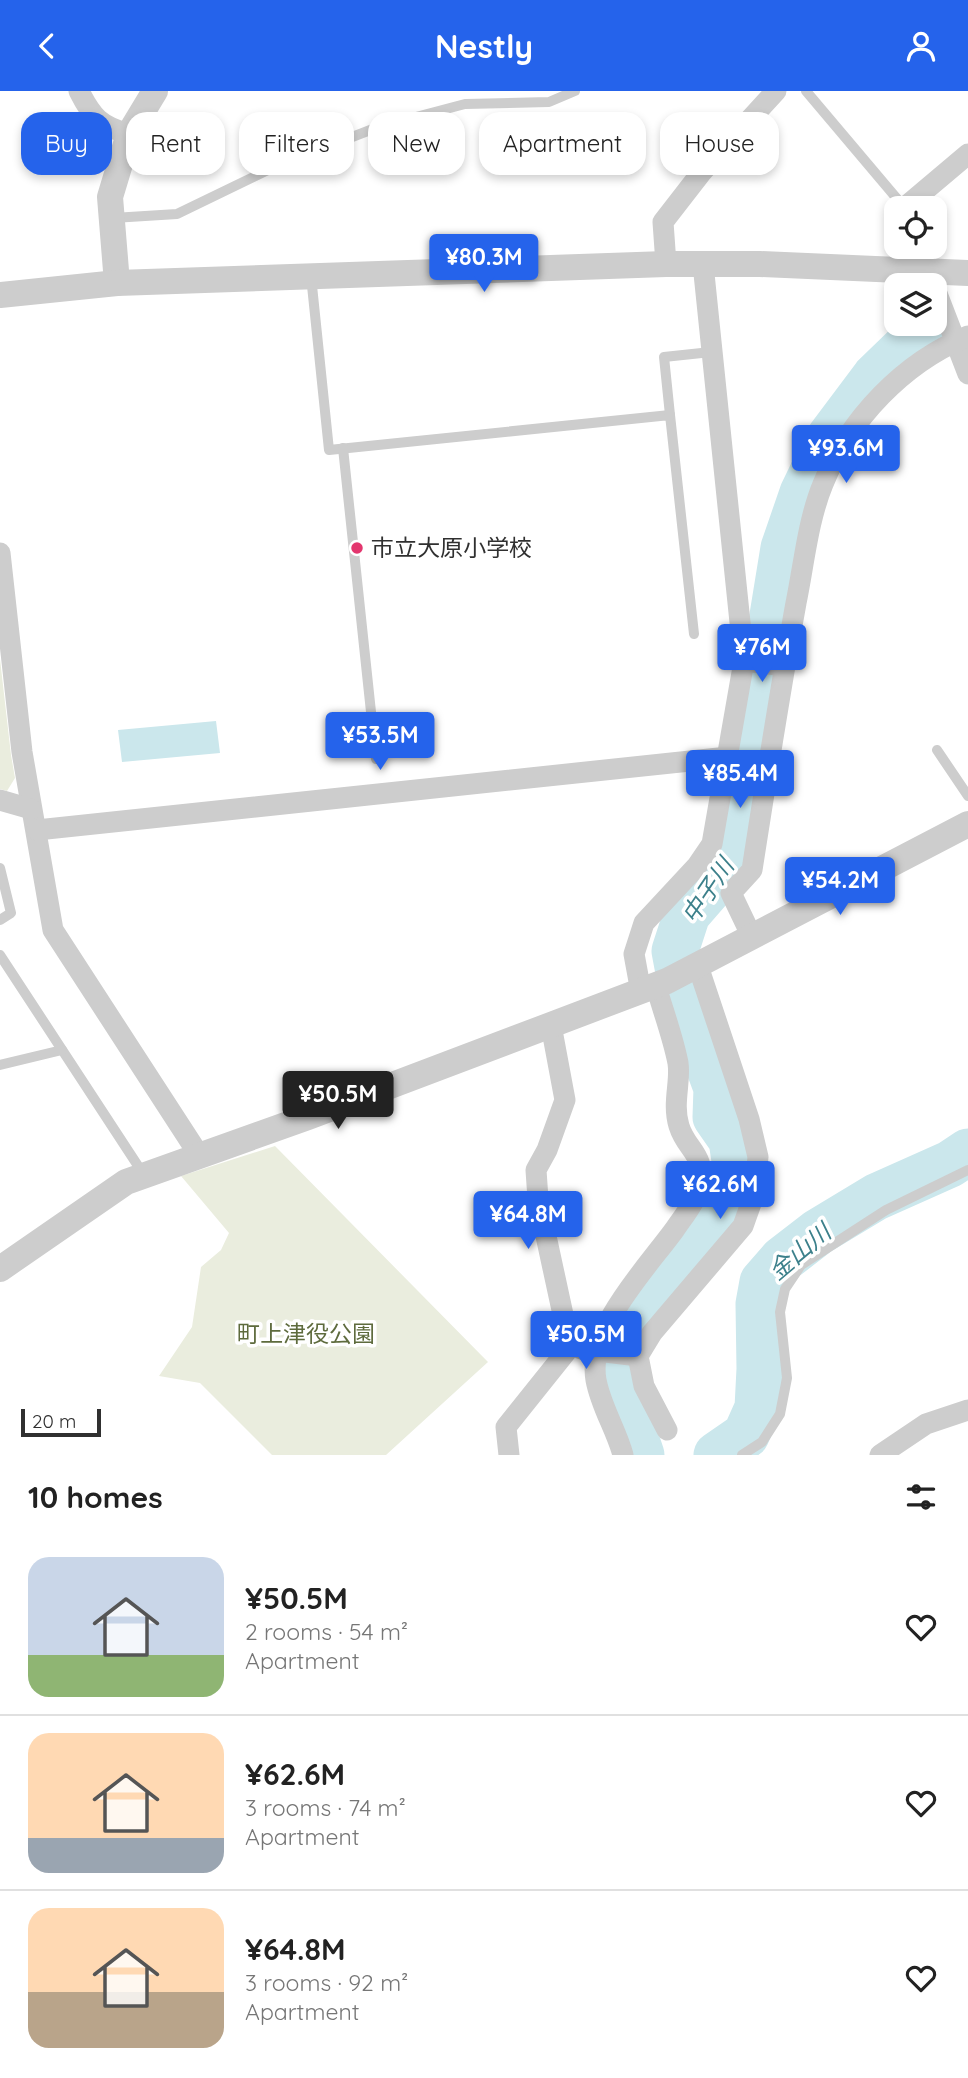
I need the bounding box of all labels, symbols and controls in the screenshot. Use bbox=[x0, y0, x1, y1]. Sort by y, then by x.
text: Nestly bbox=[435, 26, 533, 66]
icon: back bbox=[28, 27, 66, 65]
icon: person bbox=[902, 27, 940, 65]
chip: Buy bbox=[21, 112, 112, 175]
chip: Rent bbox=[126, 112, 225, 175]
chip: Filters bbox=[239, 112, 354, 175]
chip: New bbox=[368, 112, 465, 175]
chip: Apartment bbox=[479, 112, 646, 175]
chip: House bbox=[660, 112, 779, 175]
map controls bbox=[884, 196, 947, 336]
button: locate bbox=[884, 196, 947, 259]
pin: ¥80.3M bbox=[427, 235, 541, 294]
text: ¥80.3M bbox=[445, 242, 523, 271]
button: layers bbox=[884, 273, 947, 336]
pin: ¥93.6M bbox=[789, 425, 903, 485]
text: ¥93.6M bbox=[808, 433, 884, 462]
place label: 市立大原小学校 bbox=[371, 533, 532, 562]
marker: 市立大原小学校 bbox=[349, 540, 365, 556]
pin: ¥76M bbox=[721, 625, 803, 684]
text: ¥76M bbox=[733, 632, 791, 661]
pin: ¥53.5M bbox=[323, 713, 437, 772]
text: ¥53.5M bbox=[341, 720, 419, 749]
pin: ¥85.4M bbox=[683, 751, 797, 810]
text: ¥85.4M bbox=[702, 758, 778, 787]
water label: 中子川 bbox=[675, 850, 741, 929]
pin: ¥54.2M bbox=[783, 857, 897, 917]
text: ¥54.2M bbox=[801, 865, 879, 894]
pin: ¥50.5M bbox=[281, 1072, 395, 1131]
text: ¥50.5M bbox=[299, 1079, 377, 1108]
pin: ¥62.6M bbox=[663, 1161, 777, 1221]
text: ¥62.6M bbox=[682, 1169, 758, 1198]
pin: ¥64.8M bbox=[471, 1191, 585, 1251]
text: ¥64.8M bbox=[489, 1199, 567, 1228]
water label: 金山川 bbox=[762, 1215, 839, 1286]
pin: ¥50.5M bbox=[529, 1311, 643, 1371]
park label: 町上津役公園 bbox=[237, 1319, 375, 1348]
text: ¥50.5M bbox=[547, 1319, 625, 1348]
scale bar bbox=[21, 1406, 102, 1438]
text: 20 m bbox=[32, 1409, 76, 1433]
text: 10 homes bbox=[28, 1478, 163, 1516]
icon: filters bbox=[902, 1478, 940, 1516]
text: ¥50.5M bbox=[245, 1579, 348, 1617]
icon: home bbox=[84, 1585, 168, 1669]
icon: heart bbox=[902, 1608, 940, 1646]
text: 2 rooms · 54 m² bbox=[245, 1617, 408, 1646]
text: Apartment bbox=[245, 1646, 359, 1675]
text: ¥62.6M bbox=[245, 1755, 345, 1793]
icon: home bbox=[84, 1761, 168, 1845]
icon: heart bbox=[902, 1784, 940, 1822]
text: 3 rooms · 74 m² bbox=[245, 1793, 406, 1822]
text: Apartment bbox=[245, 1822, 359, 1851]
text: ¥64.8M bbox=[245, 1930, 346, 1968]
icon: home bbox=[84, 1936, 168, 2020]
icon: heart bbox=[902, 1959, 940, 1997]
text: 3 rooms · 92 m² bbox=[245, 1968, 408, 1997]
text: Apartment bbox=[245, 1997, 359, 2026]

